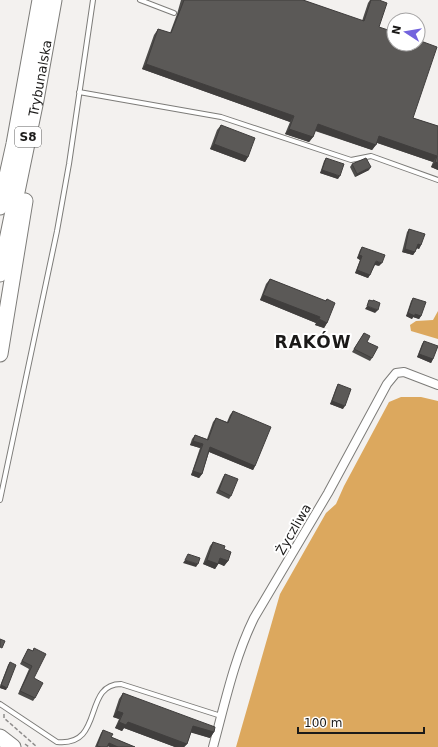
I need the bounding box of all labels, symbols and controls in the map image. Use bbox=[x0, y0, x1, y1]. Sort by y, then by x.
north arrow bbox=[386, 12, 426, 52]
text: N bbox=[389, 24, 404, 36]
street label: Trybunalska bbox=[26, 39, 55, 119]
road number: S8 bbox=[15, 127, 41, 147]
district label: RAKÓW bbox=[275, 331, 351, 352]
street label: Życzliwa bbox=[273, 501, 314, 557]
scale bar bbox=[298, 709, 424, 735]
text: 100 m bbox=[304, 716, 342, 730]

